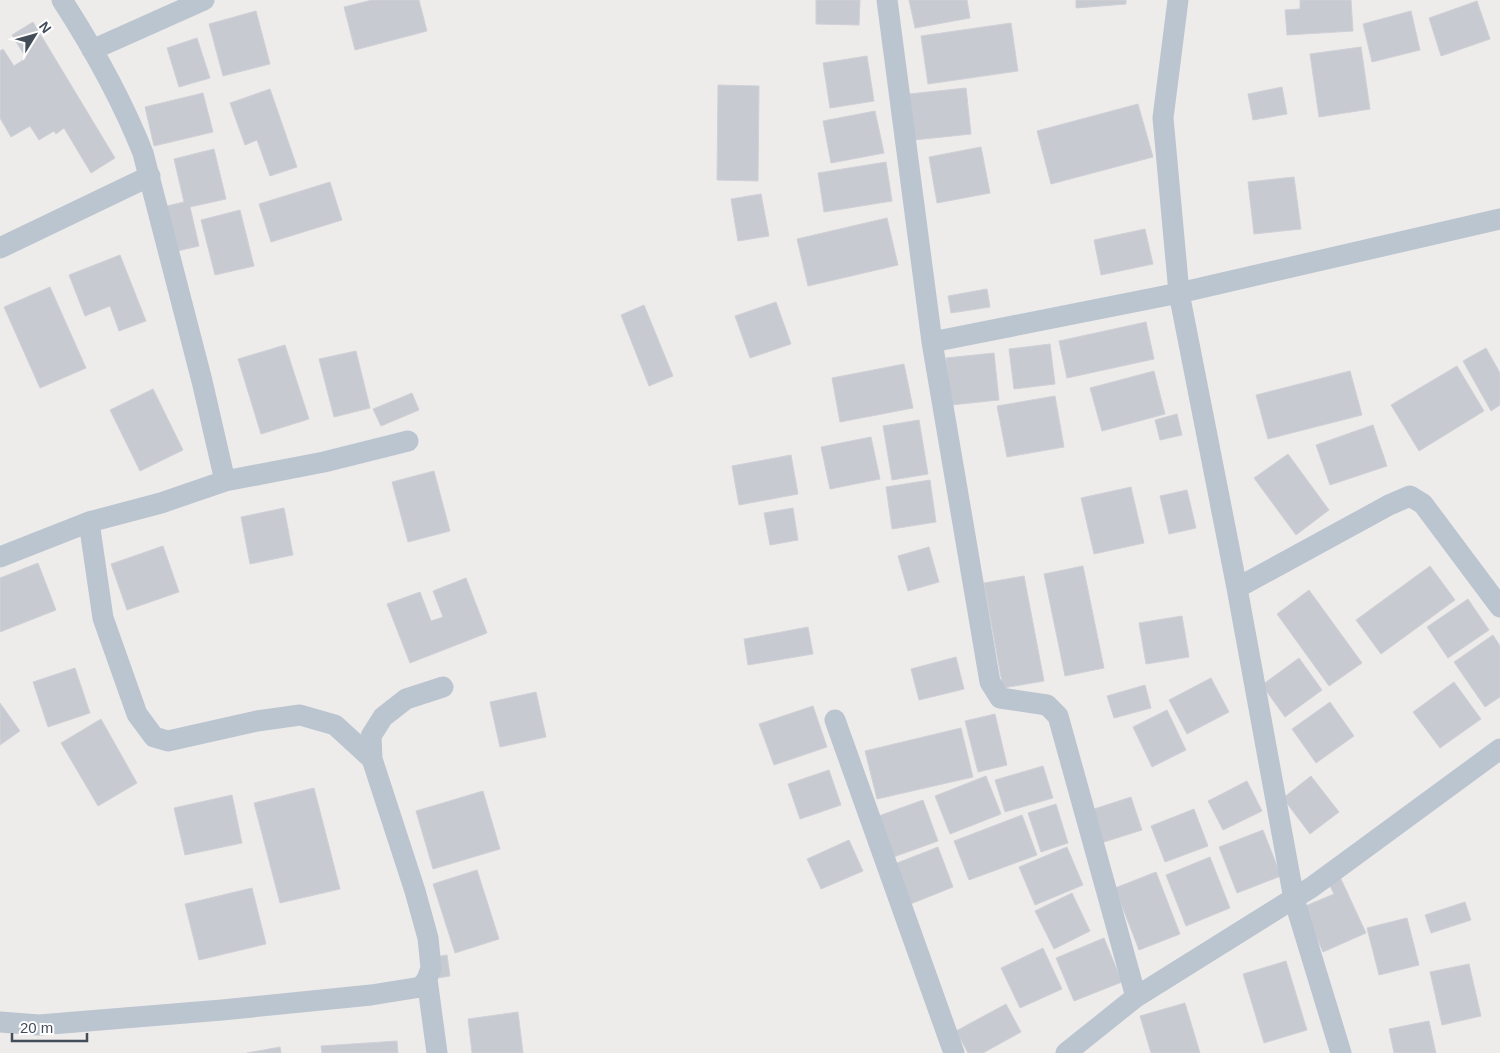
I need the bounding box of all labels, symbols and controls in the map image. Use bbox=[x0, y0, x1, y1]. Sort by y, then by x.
north arrow bbox=[10, 10, 60, 60]
text: N bbox=[36, 18, 55, 36]
scale bar bbox=[12, 1010, 88, 1042]
text: 20 m bbox=[20, 1019, 53, 1036]

